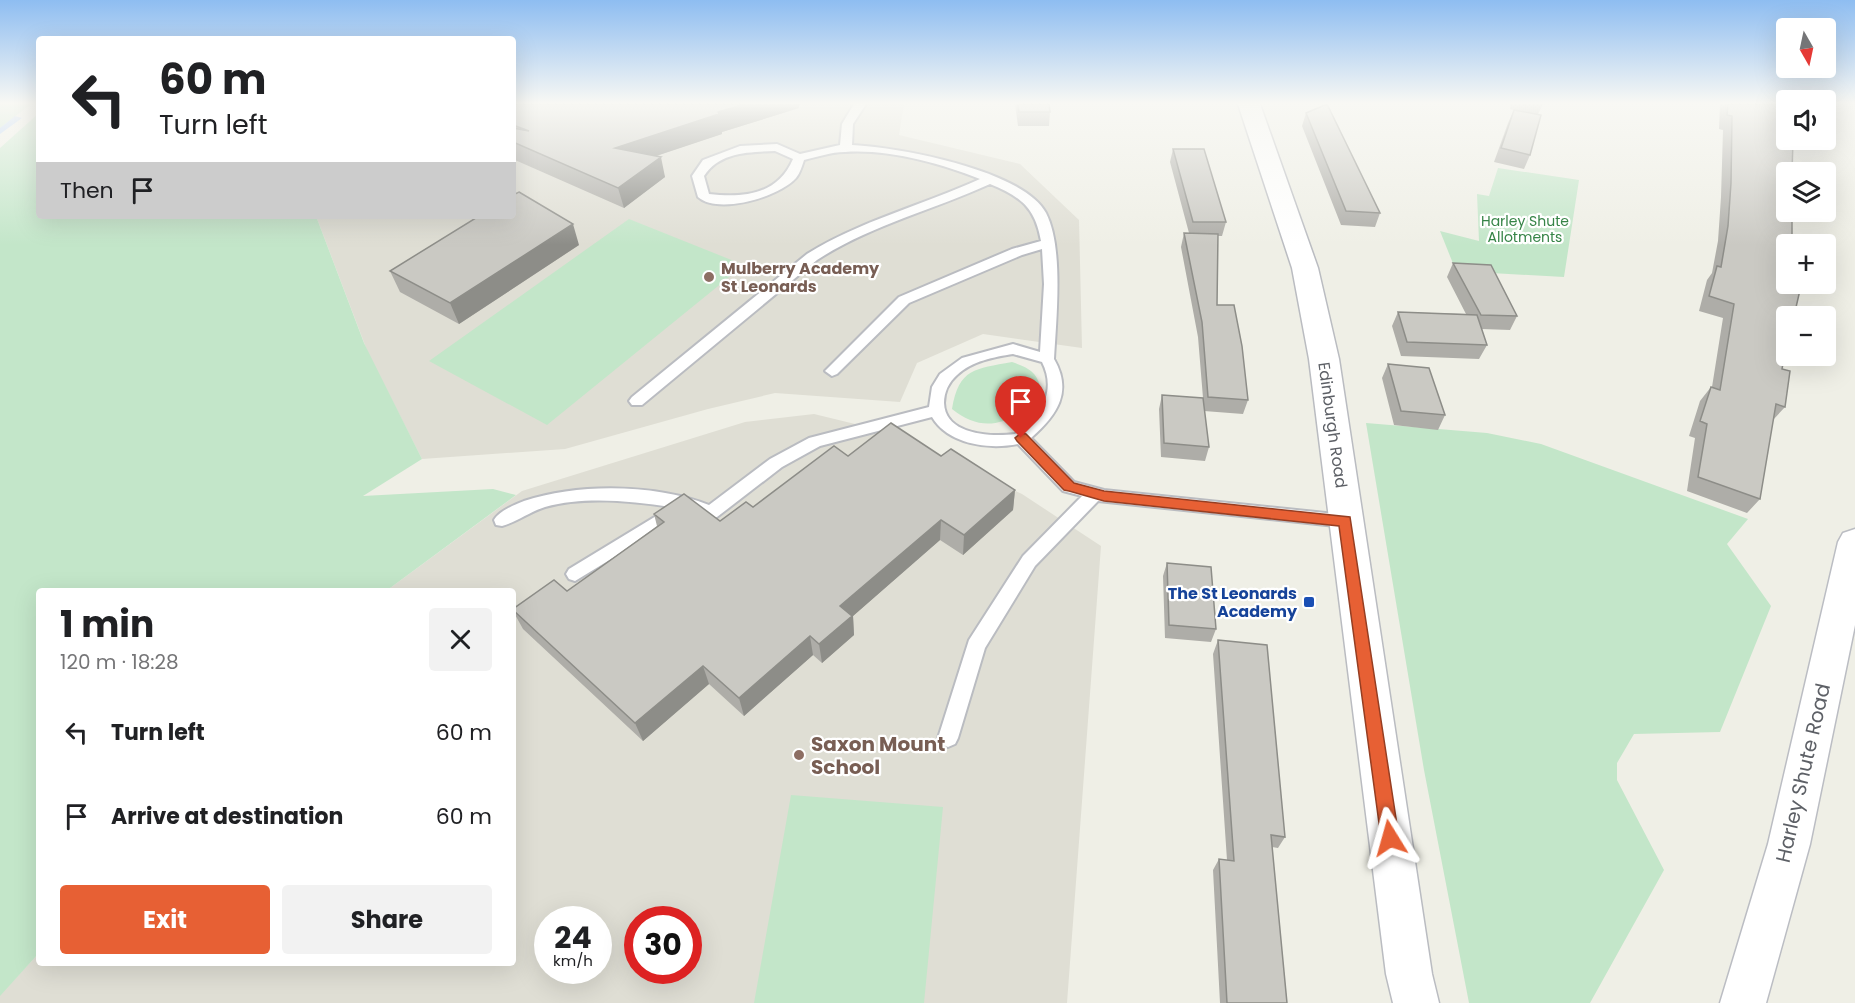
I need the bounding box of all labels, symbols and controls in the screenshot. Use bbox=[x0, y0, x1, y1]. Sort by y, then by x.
north arrow bbox=[1776, 18, 1836, 78]
map controls bbox=[1776, 18, 1836, 366]
text: 60 m bbox=[159, 50, 267, 109]
icon: left bbox=[60, 60, 138, 138]
button: sound bbox=[1776, 90, 1836, 150]
text: Turn left bbox=[159, 106, 268, 143]
button: layers bbox=[1776, 162, 1836, 222]
icon: arrive bbox=[126, 174, 159, 207]
text: Then bbox=[60, 175, 114, 206]
park label: Harley Shute Allotments bbox=[1481, 211, 1569, 247]
button: + bbox=[1776, 234, 1836, 294]
place label: Mulberry Academy St Leonards bbox=[721, 257, 880, 298]
marker: Mulberry Academy St Leonards bbox=[702, 270, 716, 284]
button: − bbox=[1776, 306, 1836, 366]
street label: Edinburgh Road bbox=[1312, 361, 1353, 490]
pin bbox=[995, 376, 1046, 438]
icon: arrive bbox=[1004, 385, 1037, 418]
place label: The St Leonards Academy bbox=[1168, 582, 1298, 623]
marker: The St Leonards Academy bbox=[1302, 595, 1316, 609]
text: 1 min bbox=[60, 599, 154, 650]
button: close bbox=[429, 608, 492, 671]
text: 120 m · 18:28 bbox=[60, 648, 179, 676]
street label: Harley Shute Road bbox=[1769, 681, 1837, 865]
icon: left bbox=[60, 716, 93, 749]
text: Turn left bbox=[111, 717, 205, 748]
text: 60 m bbox=[436, 717, 492, 748]
place label: Saxon Mount School bbox=[811, 730, 945, 781]
marker: Saxon Mount School bbox=[792, 748, 806, 762]
icon: arrive bbox=[60, 800, 93, 833]
text: Arrive at destination bbox=[111, 801, 343, 832]
text: 60 m bbox=[436, 801, 492, 832]
position arrow bbox=[1358, 806, 1422, 870]
button: Exit bbox=[60, 885, 270, 954]
button: Share bbox=[282, 885, 492, 954]
speed limit sign: 30 bbox=[624, 906, 702, 984]
text: 24 bbox=[554, 916, 592, 959]
text: km/h bbox=[553, 950, 593, 971]

